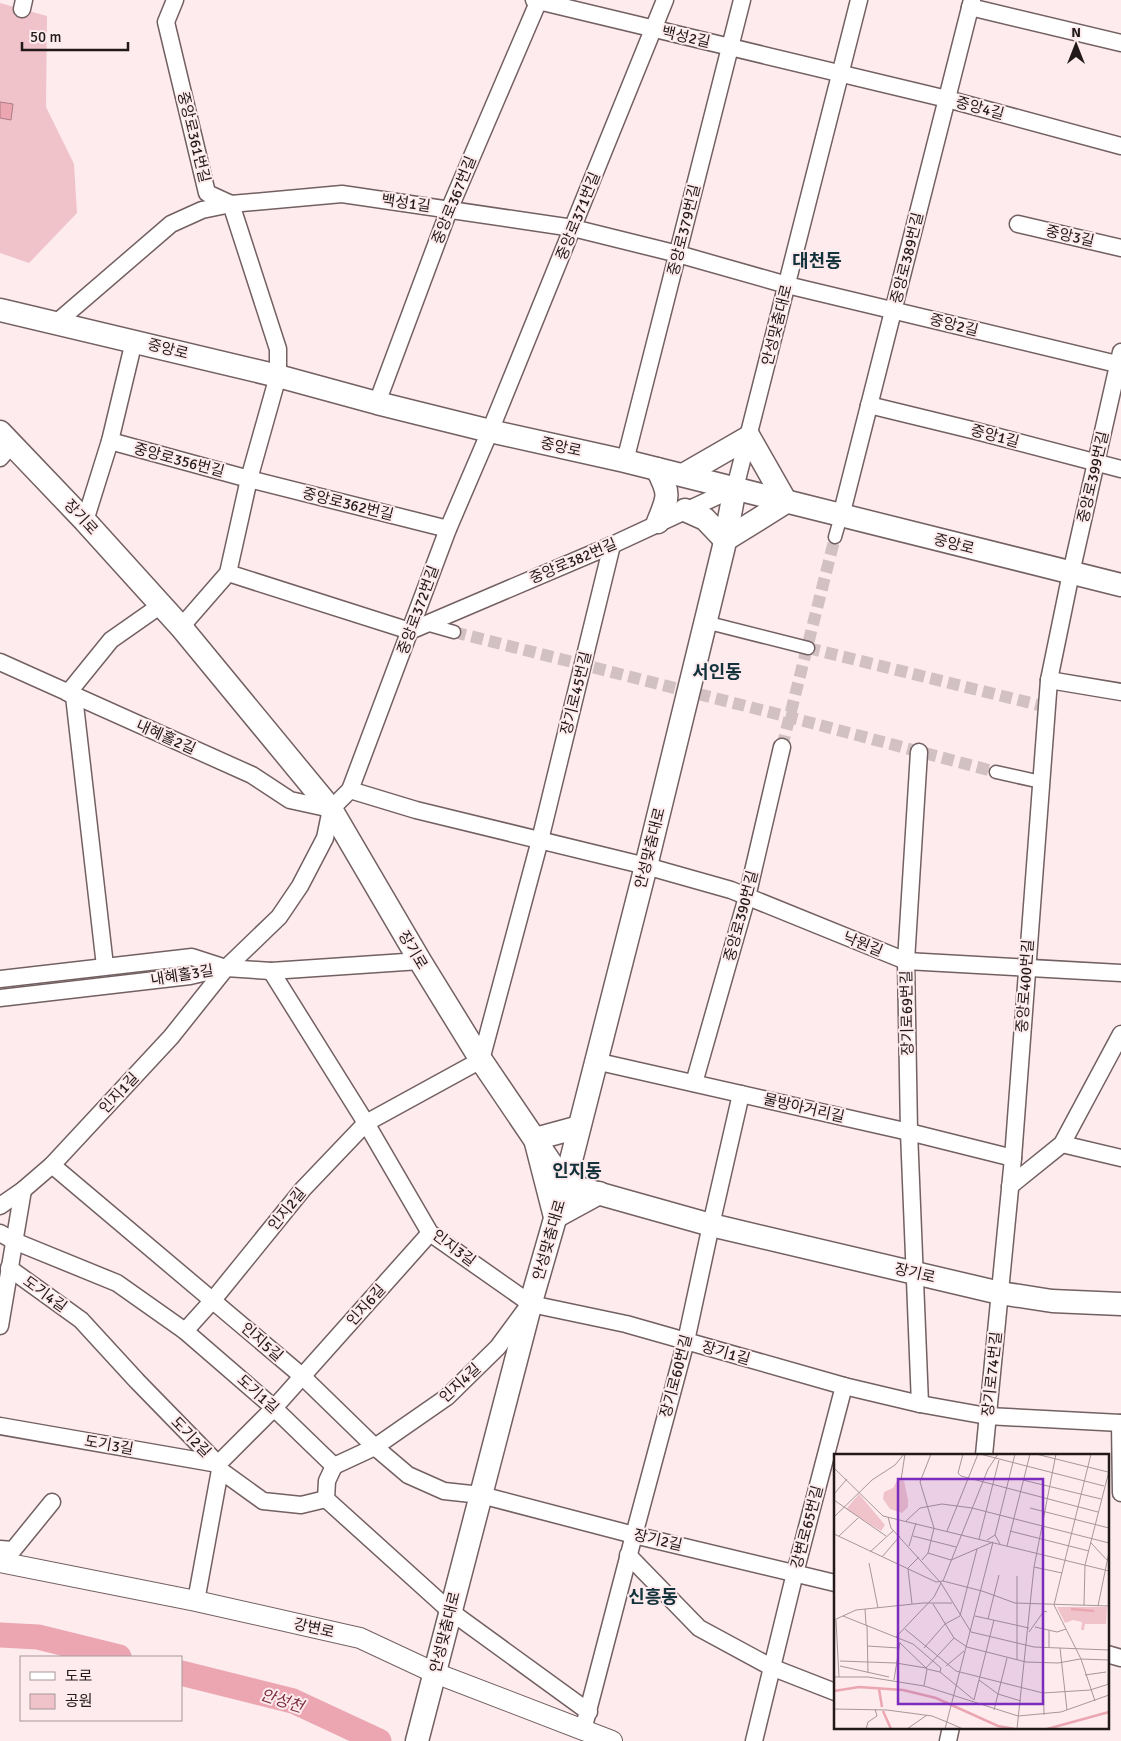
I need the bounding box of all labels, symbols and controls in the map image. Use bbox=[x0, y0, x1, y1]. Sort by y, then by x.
scale bar bbox=[22, 20, 129, 52]
north arrow bbox=[1051, 20, 1101, 70]
street label: 백성2길 bbox=[660, 23, 712, 51]
text: N bbox=[1071, 24, 1081, 41]
text: 50 m bbox=[30, 28, 61, 46]
street label: 중앙로361번길 bbox=[174, 90, 214, 184]
street label: 중앙4길 bbox=[954, 93, 1006, 123]
street label: 중앙로367번길 bbox=[428, 153, 480, 247]
street label: 중앙로371번길 bbox=[552, 169, 604, 263]
street label: 중앙로379번길 bbox=[664, 183, 704, 277]
street label: 백성1길 bbox=[380, 191, 432, 215]
street label: 중앙로389번길 bbox=[887, 211, 927, 305]
street label: 중앙3길 bbox=[1044, 222, 1096, 250]
district label: 대천동 bbox=[792, 250, 842, 272]
street label: 안성맞춤대로 bbox=[758, 283, 796, 367]
street label: 중앙2길 bbox=[928, 310, 980, 340]
street label: 중앙로 bbox=[146, 335, 190, 363]
street label: 중앙1길 bbox=[969, 421, 1021, 451]
street label: 중앙로399번길 bbox=[1074, 430, 1112, 524]
street label: 중앙로 bbox=[539, 434, 583, 460]
street label: 중앙로356번길 bbox=[132, 439, 226, 481]
street label: 중앙로362번길 bbox=[301, 484, 395, 524]
street label: 장기로 bbox=[60, 496, 102, 538]
street label: 중앙로 bbox=[932, 530, 976, 558]
street label: 중앙로382번길 bbox=[527, 534, 619, 588]
street label: 중앙로372번길 bbox=[394, 563, 442, 657]
street label: 장기로45번길 bbox=[557, 649, 595, 737]
district label: 서인동 bbox=[692, 661, 742, 683]
street label: 내혜홀2길 bbox=[133, 716, 199, 758]
street label: 안성맞춤대로 bbox=[631, 806, 669, 890]
street label: 중앙로390번길 bbox=[720, 869, 762, 963]
street label: 장기로 bbox=[395, 928, 431, 972]
street label: 낙원길 bbox=[840, 928, 886, 960]
street label: 중앙로400번길 bbox=[1013, 939, 1037, 1033]
street label: 내혜홀3길 bbox=[149, 961, 215, 989]
street label: 장기로69번길 bbox=[897, 970, 917, 1056]
street label: 인지1길 bbox=[96, 1069, 142, 1117]
street label: 물방아거리길 bbox=[762, 1090, 846, 1126]
district label: 인지동 bbox=[552, 1160, 602, 1182]
street label: 인지2길 bbox=[264, 1184, 310, 1234]
street label: 안성맞춤대로 bbox=[529, 1198, 569, 1282]
street label: 인지3길 bbox=[429, 1226, 479, 1270]
street label: 장기로 bbox=[893, 1260, 937, 1286]
street label: 도기4길 bbox=[20, 1272, 70, 1316]
street label: 인지6길 bbox=[343, 1281, 389, 1329]
street label: 인지5길 bbox=[237, 1319, 287, 1365]
street label: 장기로74번길 bbox=[979, 1331, 1005, 1417]
street label: 장기로60번길 bbox=[656, 1333, 696, 1419]
street label: 장기1길 bbox=[700, 1338, 752, 1368]
street label: 인지4길 bbox=[436, 1360, 484, 1406]
street label: 도기1길 bbox=[234, 1371, 282, 1417]
street label: 도기2길 bbox=[167, 1413, 215, 1461]
street label: 도기3길 bbox=[83, 1432, 135, 1458]
inset map bbox=[834, 1454, 1108, 1728]
street label: 강변로65번길 bbox=[787, 1484, 827, 1570]
street label: 장기2길 bbox=[632, 1526, 684, 1554]
district label: 신흥동 bbox=[628, 1586, 678, 1608]
street label: 안성맞춤대로 bbox=[426, 1590, 464, 1674]
street label: 강변로 bbox=[292, 1615, 336, 1641]
legend bbox=[20, 1656, 182, 1721]
text: 도로 bbox=[65, 1667, 93, 1685]
water label: 안성천 bbox=[258, 1685, 308, 1718]
text: 공원 bbox=[65, 1692, 93, 1710]

